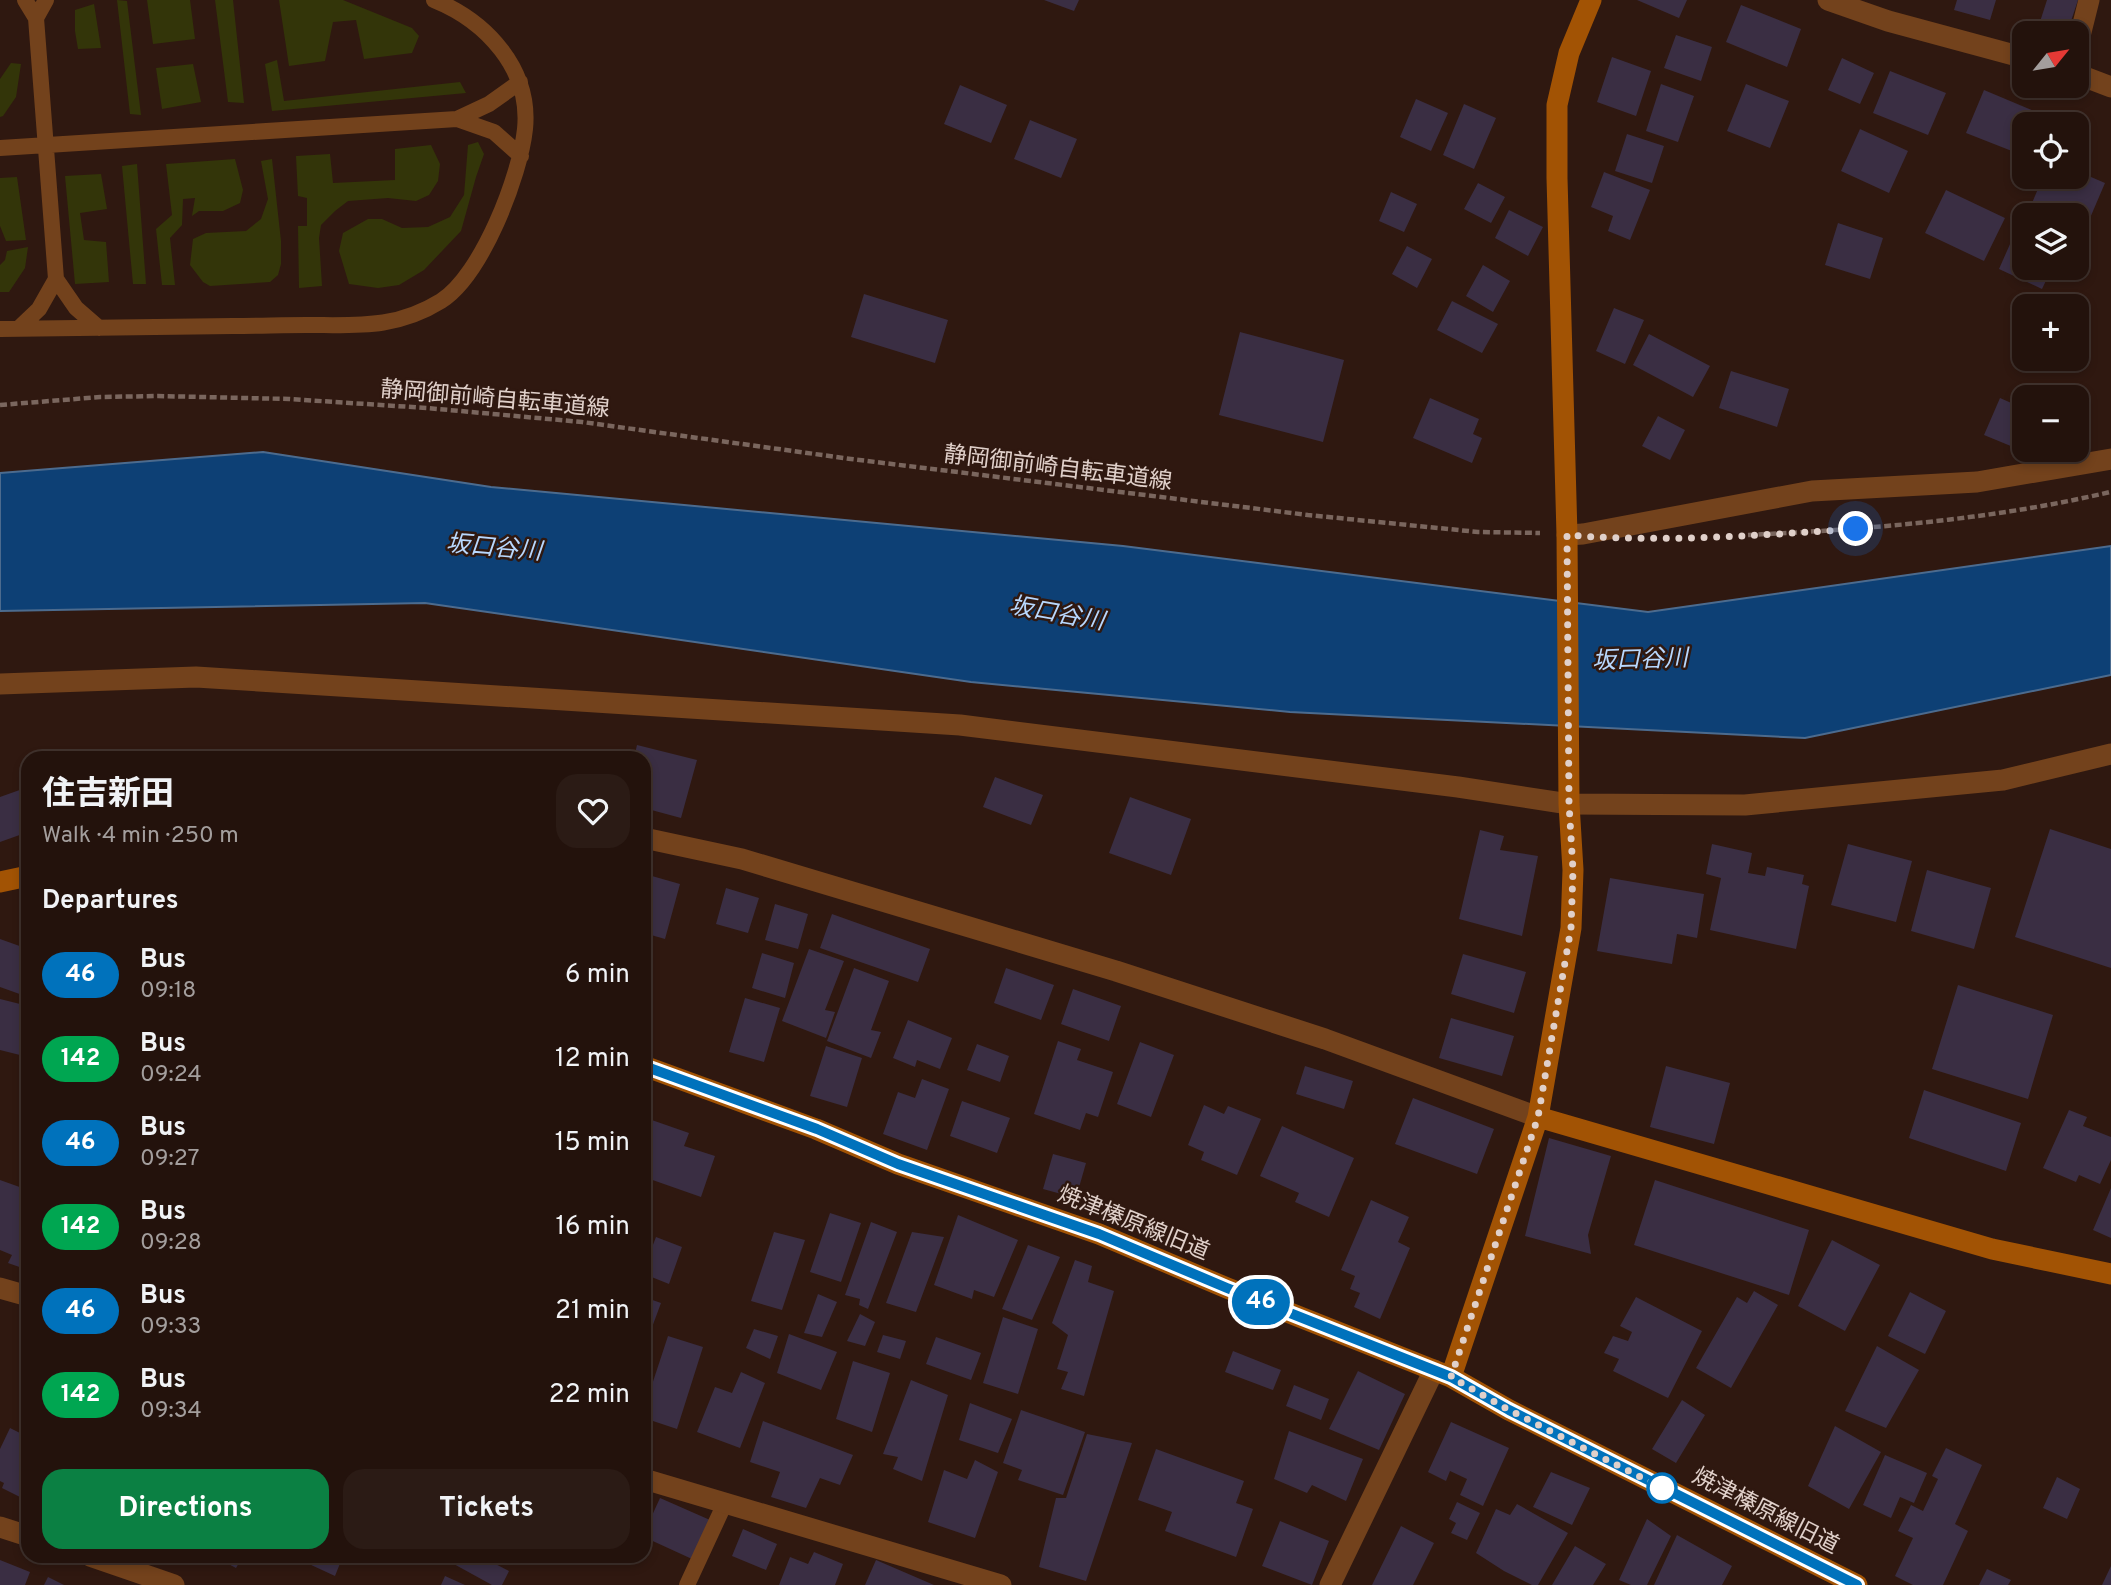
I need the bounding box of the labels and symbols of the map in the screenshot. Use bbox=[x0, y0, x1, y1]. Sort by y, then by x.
north arrow bbox=[2012, 21, 2090, 98]
street label: 静岡御前崎自転車道線 bbox=[379, 376, 611, 425]
street label: 静岡御前崎自転車道線 bbox=[942, 441, 1174, 498]
your location bbox=[1838, 511, 1873, 546]
water label: 坂口谷川 bbox=[445, 530, 546, 568]
water label: 坂口谷川 bbox=[1007, 592, 1109, 639]
water label: 坂口谷川 bbox=[1592, 644, 1692, 678]
street label: 焼津榛原線旧道 bbox=[1053, 1181, 1213, 1268]
line badge: 46 bbox=[1230, 1279, 1292, 1325]
street label: 焼津榛原線旧道 bbox=[1687, 1463, 1843, 1562]
unlabelled marker bbox=[1647, 1473, 1677, 1503]

